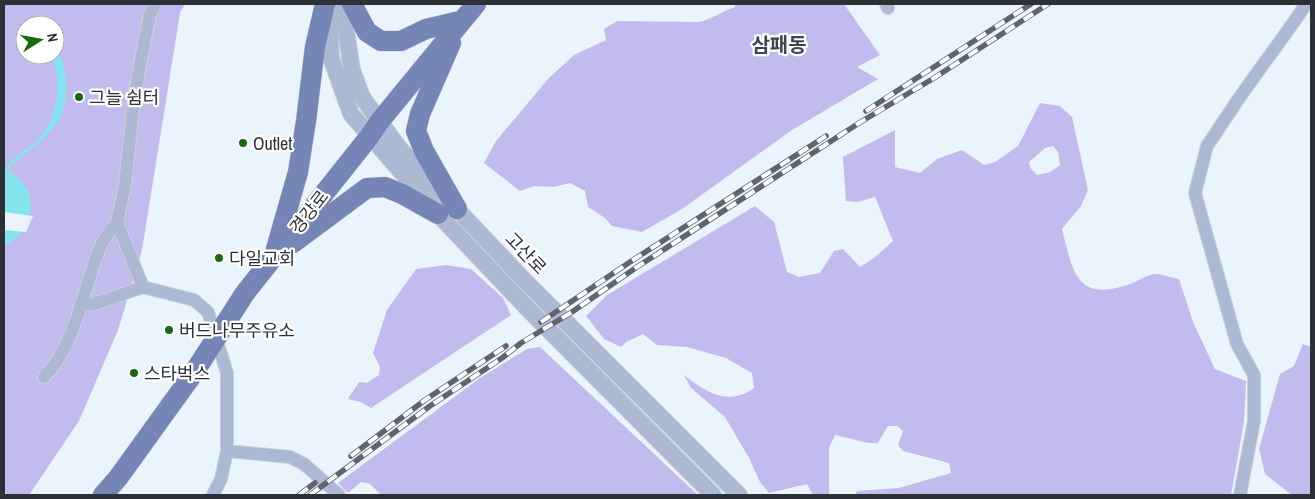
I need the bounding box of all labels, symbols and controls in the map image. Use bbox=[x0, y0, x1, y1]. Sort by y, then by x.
north arrow bbox=[15, 15, 65, 65]
district label: 삼패동 bbox=[751, 31, 807, 58]
text: N bbox=[43, 32, 62, 43]
place label: 그늘 쉼터 bbox=[89, 85, 159, 110]
marker: 그늘 쉼터 bbox=[73, 91, 85, 103]
place label: Outlet bbox=[253, 131, 292, 156]
marker: Outlet bbox=[237, 137, 249, 149]
street label: 경강로 bbox=[284, 185, 334, 239]
street label: 고산로 bbox=[500, 226, 552, 280]
place label: 다일교회 bbox=[229, 246, 295, 271]
marker: 다일교회 bbox=[213, 252, 225, 264]
place label: 버드나무주유소 bbox=[179, 318, 295, 343]
marker: 버드나무주유소 bbox=[163, 324, 175, 336]
place label: 스타벅스 bbox=[144, 361, 210, 386]
marker: 스타벅스 bbox=[128, 367, 140, 379]

